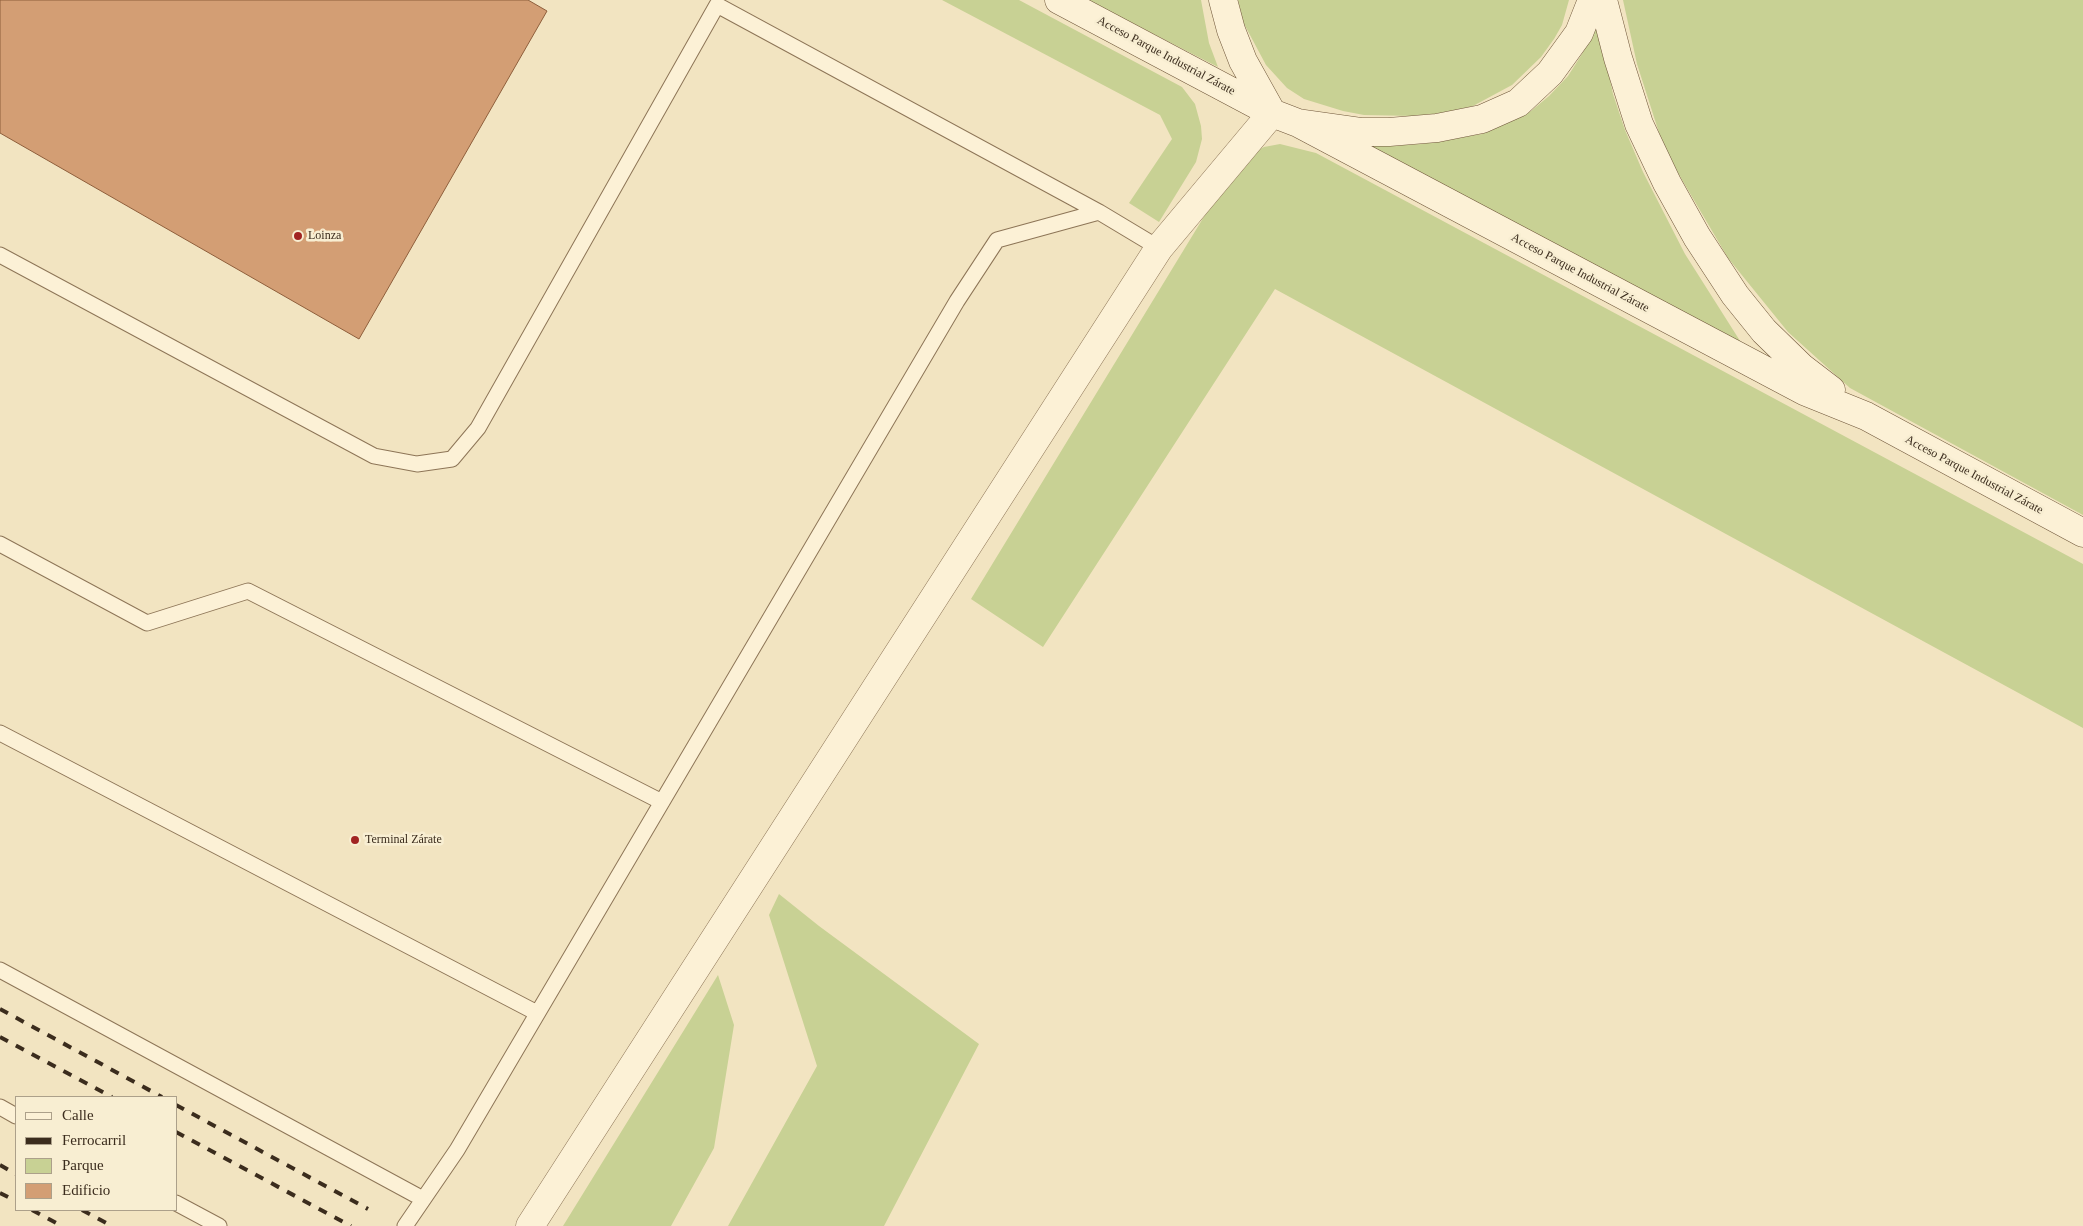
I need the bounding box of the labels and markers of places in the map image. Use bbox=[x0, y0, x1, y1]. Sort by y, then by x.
place label: Loinza bbox=[308, 229, 341, 243]
marker: Loinza bbox=[292, 230, 304, 242]
place label: Terminal Zárate bbox=[365, 833, 442, 847]
marker: Terminal Zárate bbox=[349, 834, 361, 846]

